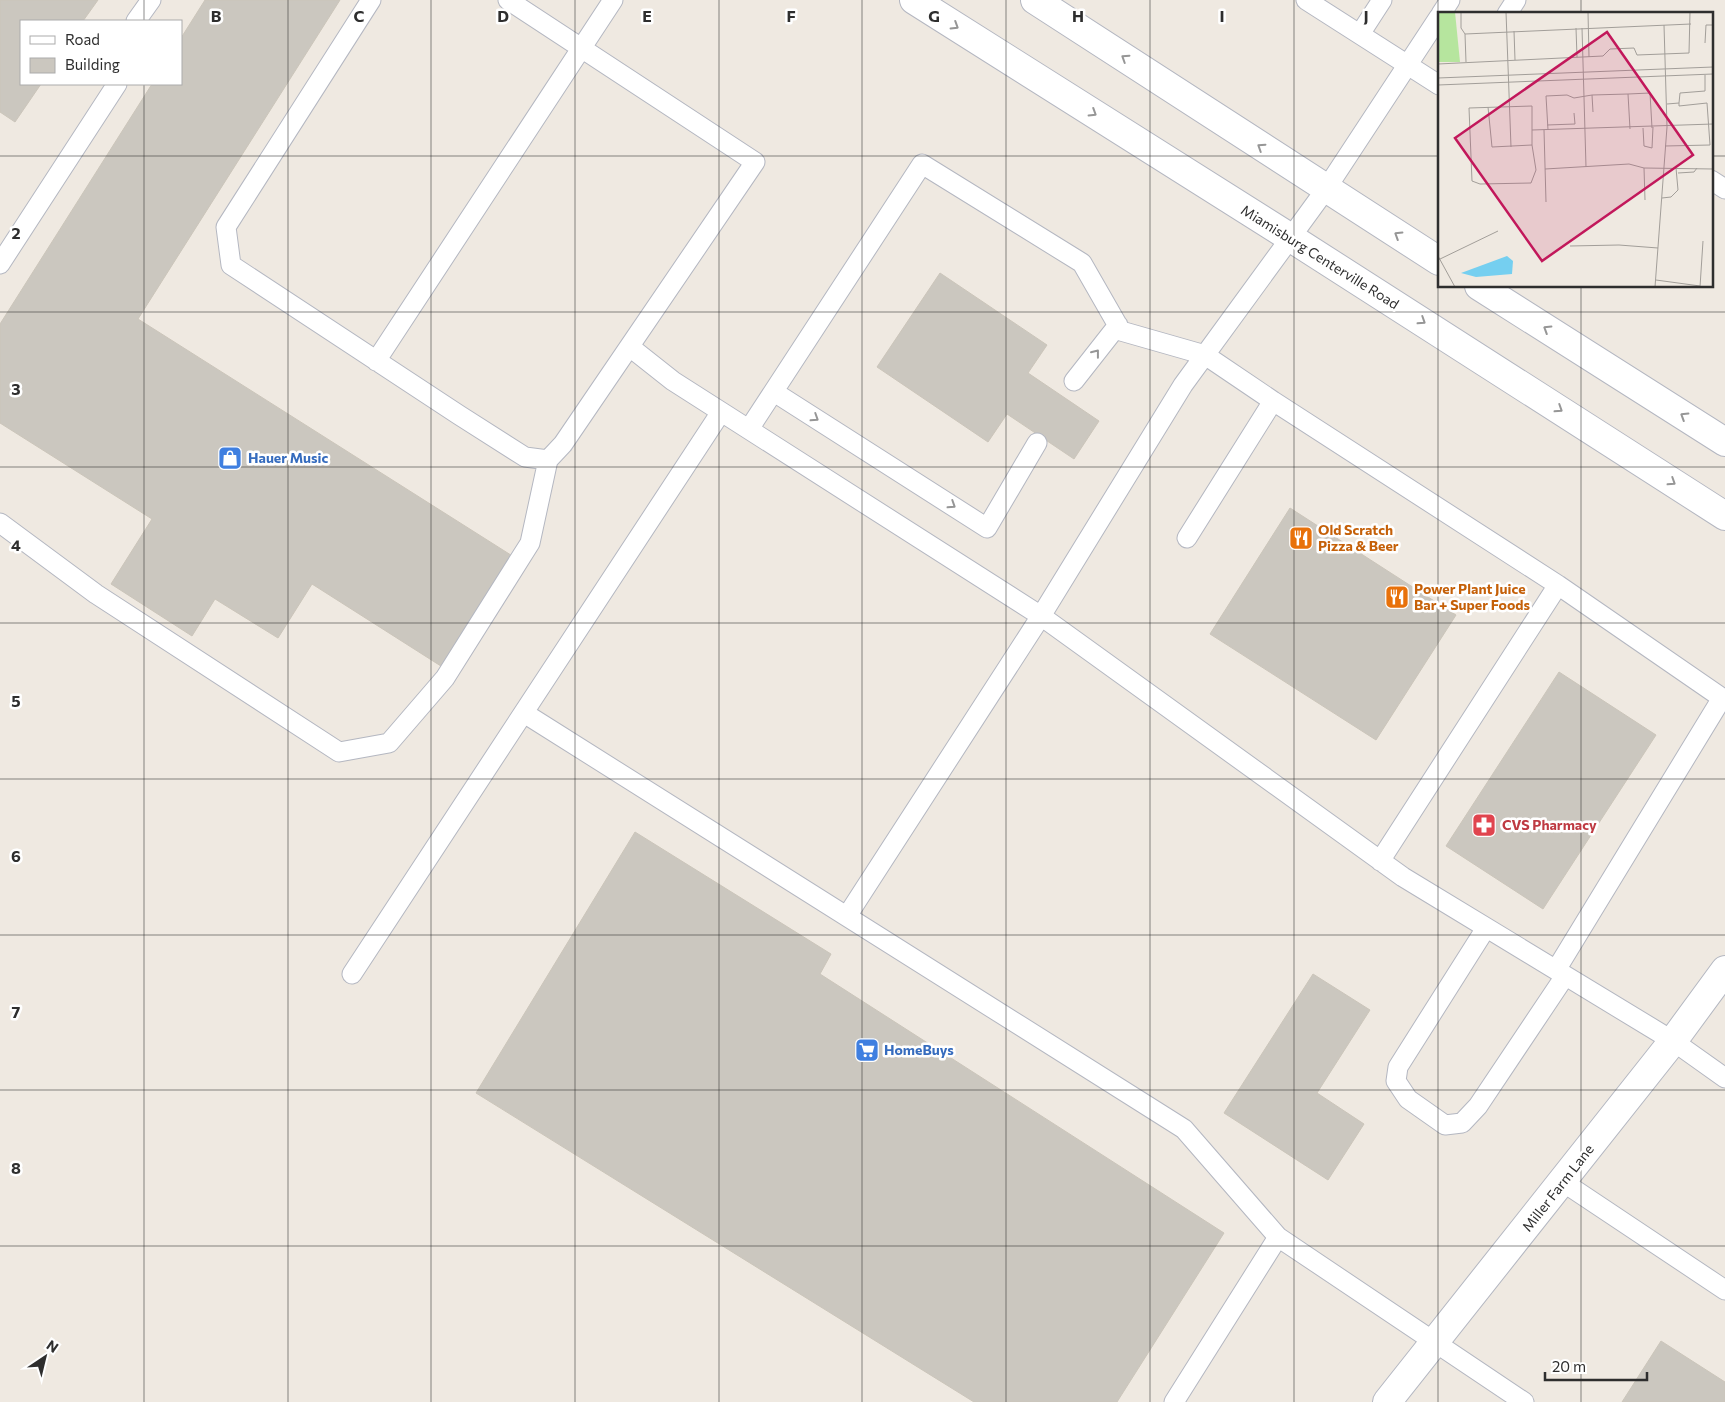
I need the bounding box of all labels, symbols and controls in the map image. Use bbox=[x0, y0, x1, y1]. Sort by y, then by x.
text: B bbox=[211, 6, 222, 25]
text: C bbox=[354, 6, 365, 25]
text: D bbox=[497, 6, 509, 25]
text: E bbox=[642, 6, 652, 25]
text: F bbox=[786, 6, 796, 25]
text: G bbox=[928, 6, 940, 25]
text: H bbox=[1072, 6, 1084, 25]
text: I bbox=[1219, 6, 1225, 25]
text: J bbox=[1363, 6, 1369, 25]
inset map bbox=[1438, 12, 1712, 288]
legend bbox=[20, 20, 182, 85]
one-way arrow bbox=[950, 20, 959, 29]
text: Road bbox=[65, 30, 100, 48]
text: Building bbox=[65, 55, 120, 73]
one-way arrow bbox=[1121, 55, 1130, 65]
one-way arrow bbox=[1087, 106, 1096, 116]
one-way arrow bbox=[1257, 144, 1267, 153]
street label: Miamisburg Centerville Road bbox=[1238, 201, 1402, 312]
text: 2 bbox=[11, 223, 21, 242]
one-way arrow bbox=[1394, 231, 1403, 241]
one-way arrow bbox=[1417, 315, 1426, 325]
one-way arrow bbox=[1543, 326, 1552, 335]
one-way arrow bbox=[1090, 350, 1099, 359]
text: 3 bbox=[11, 379, 21, 398]
one-way arrow bbox=[1553, 403, 1563, 412]
one-way arrow bbox=[809, 412, 818, 421]
one-way arrow bbox=[1680, 413, 1689, 422]
shop icon: Hauer Music bbox=[217, 445, 243, 471]
place label: Hauer Music bbox=[248, 449, 328, 466]
one-way arrow bbox=[1667, 476, 1676, 485]
one-way arrow bbox=[946, 499, 955, 509]
place label: Old Scratch Pizza & Beer bbox=[1318, 521, 1399, 554]
restaurant icon: Old Scratch Pizza & Beer bbox=[1288, 525, 1314, 551]
text: 4 bbox=[11, 535, 21, 554]
place label: Power Plant Juice Bar + Super Foods bbox=[1414, 580, 1530, 613]
restaurant icon: Power Plant Juice Bar + Super Foods bbox=[1384, 584, 1410, 610]
text: 5 bbox=[11, 691, 21, 710]
pharmacy icon: CVS Pharmacy bbox=[1471, 812, 1497, 838]
place label: CVS Pharmacy bbox=[1502, 816, 1597, 833]
text: 6 bbox=[11, 846, 21, 865]
text: 7 bbox=[12, 1002, 21, 1021]
supermarket icon: HomeBuys bbox=[854, 1037, 880, 1063]
place label: HomeBuys bbox=[884, 1041, 954, 1058]
street label: Miller Farm Lane bbox=[1518, 1141, 1597, 1235]
text: 8 bbox=[11, 1158, 21, 1177]
north arrow bbox=[20, 1332, 70, 1382]
text: N bbox=[44, 1336, 62, 1356]
scale bar bbox=[1545, 1350, 1648, 1382]
text: 20 m bbox=[1552, 1357, 1586, 1375]

